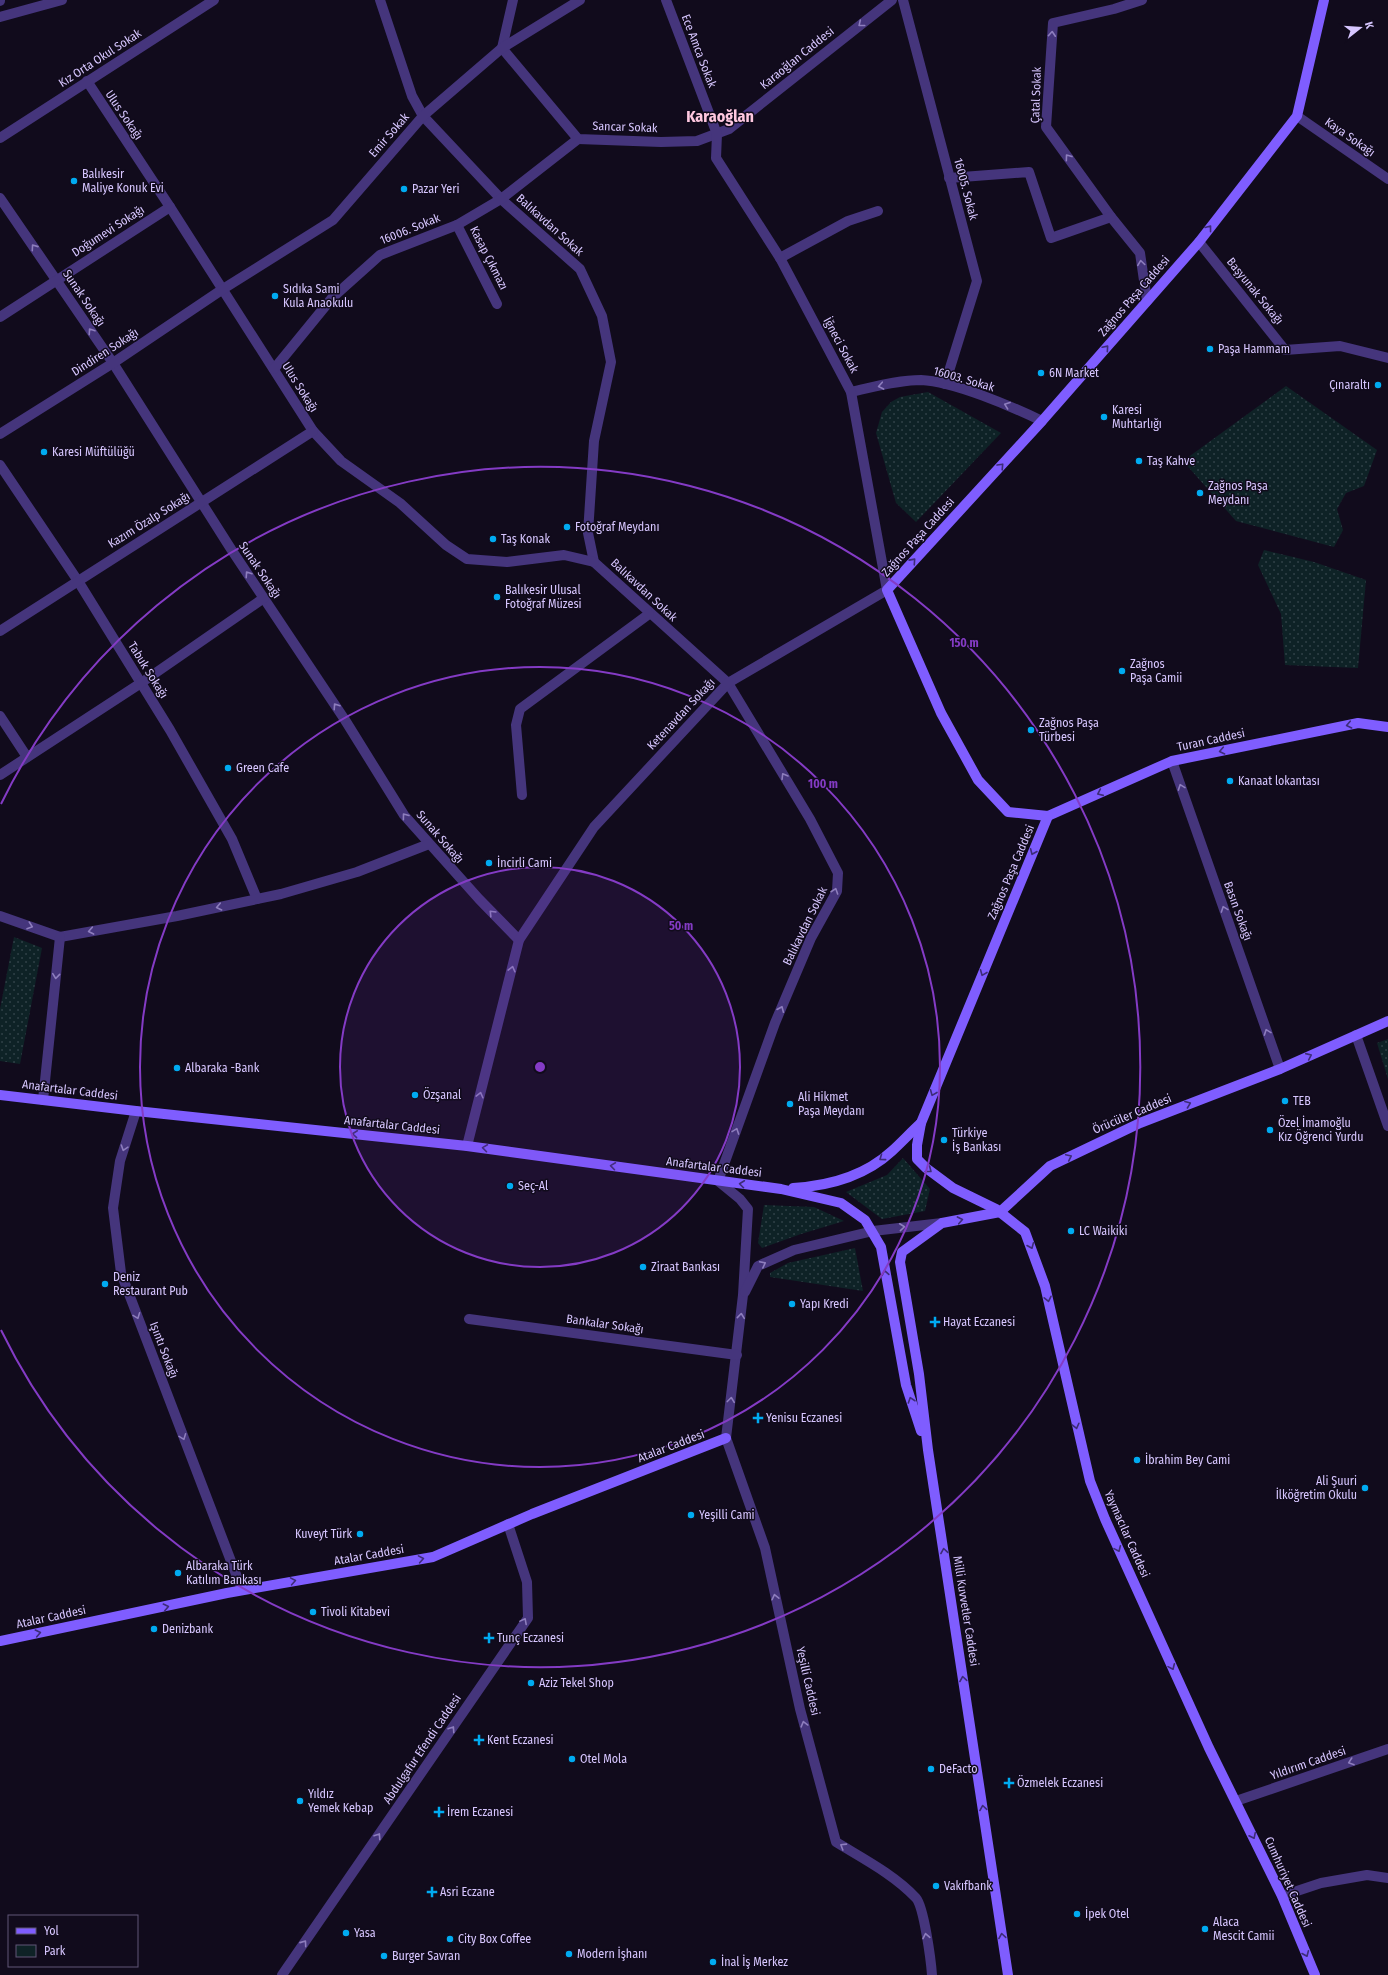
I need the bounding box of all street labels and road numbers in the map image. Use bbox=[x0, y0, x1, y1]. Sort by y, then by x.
street label: Ece Amca Sokak bbox=[679, 12, 720, 90]
street label: Karaoğlan Caddesi bbox=[757, 24, 837, 92]
street label: Kız Orta Okul Sokak bbox=[56, 26, 144, 90]
street label: Çatal Sokak bbox=[1028, 66, 1044, 124]
street label: Ulus Sokağı bbox=[102, 88, 146, 142]
street label: Emir Sokak bbox=[366, 110, 412, 160]
street label: Kaya Sokağı bbox=[1322, 115, 1378, 159]
street label: Sancar Sokak bbox=[592, 119, 658, 135]
street label: 16005. Sokak bbox=[951, 157, 981, 222]
street label: Balıkavdan Sokak bbox=[514, 191, 587, 259]
street label: Doğumevi Sokağı bbox=[69, 202, 147, 260]
street label: 16006. Sokak bbox=[378, 210, 442, 247]
street label: Kasap Çıkmazı bbox=[467, 224, 511, 292]
street label: Zağnos Paşa Caddesi bbox=[1095, 253, 1173, 339]
street label: Başyunak Sokağı bbox=[1224, 255, 1286, 327]
street label: Sunak Sokağı bbox=[60, 267, 108, 329]
street label: İğneci Sokak bbox=[820, 314, 863, 376]
street label: Dindiren Sokağı bbox=[69, 325, 141, 379]
street label: Ulus Sokağı bbox=[279, 359, 321, 415]
street label: 16003. Sokak bbox=[932, 364, 997, 395]
street label: Kazım Özalp Sokağı bbox=[104, 487, 193, 551]
street label: Zağnos Paşa Caddesi bbox=[879, 495, 957, 579]
street label: Sunak Sokağı bbox=[236, 539, 284, 601]
street label: Balıkavdan Sokak bbox=[608, 556, 680, 625]
street label: Tabuk Sokağı bbox=[125, 639, 171, 701]
street label: Ketenavdan Sokağı bbox=[644, 675, 718, 753]
street label: Turan Caddesi bbox=[1176, 726, 1246, 754]
street label: Sunak Sokağı bbox=[413, 808, 467, 866]
street label: Zağnos Paşa Caddesi bbox=[985, 823, 1037, 921]
street label: Basın Sokağı bbox=[1221, 880, 1255, 942]
street label: Balıkavdan Sokak bbox=[780, 884, 830, 968]
street label: Anafartalar Caddesi bbox=[21, 1077, 119, 1103]
street label: Örücüler Caddesi bbox=[1090, 1089, 1173, 1137]
street label: Anafartalar Caddesi bbox=[343, 1113, 441, 1137]
street label: Anafartalar Caddesi bbox=[665, 1154, 763, 1180]
street label: Bankalar Sokağı bbox=[565, 1312, 645, 1336]
street label: Işıntı Sokağı bbox=[147, 1320, 181, 1380]
street label: Atalar Caddesi bbox=[635, 1427, 707, 1465]
street label: Yaymacılar Caddesi bbox=[1101, 1488, 1153, 1580]
street label: Atalar Caddesi bbox=[333, 1542, 405, 1568]
street label: Milli Kuvvetler Caddesi bbox=[950, 1555, 982, 1667]
street label: Atalar Caddesi bbox=[15, 1603, 87, 1631]
street label: Yeşilli Caddesi bbox=[793, 1645, 823, 1717]
street label: Abdulgafur Efendi Caddesi bbox=[380, 1692, 464, 1806]
street label: Yıldırım Caddesi bbox=[1268, 1744, 1348, 1782]
street label: Cumhuriyet Caddesi bbox=[1262, 1834, 1314, 1930]

